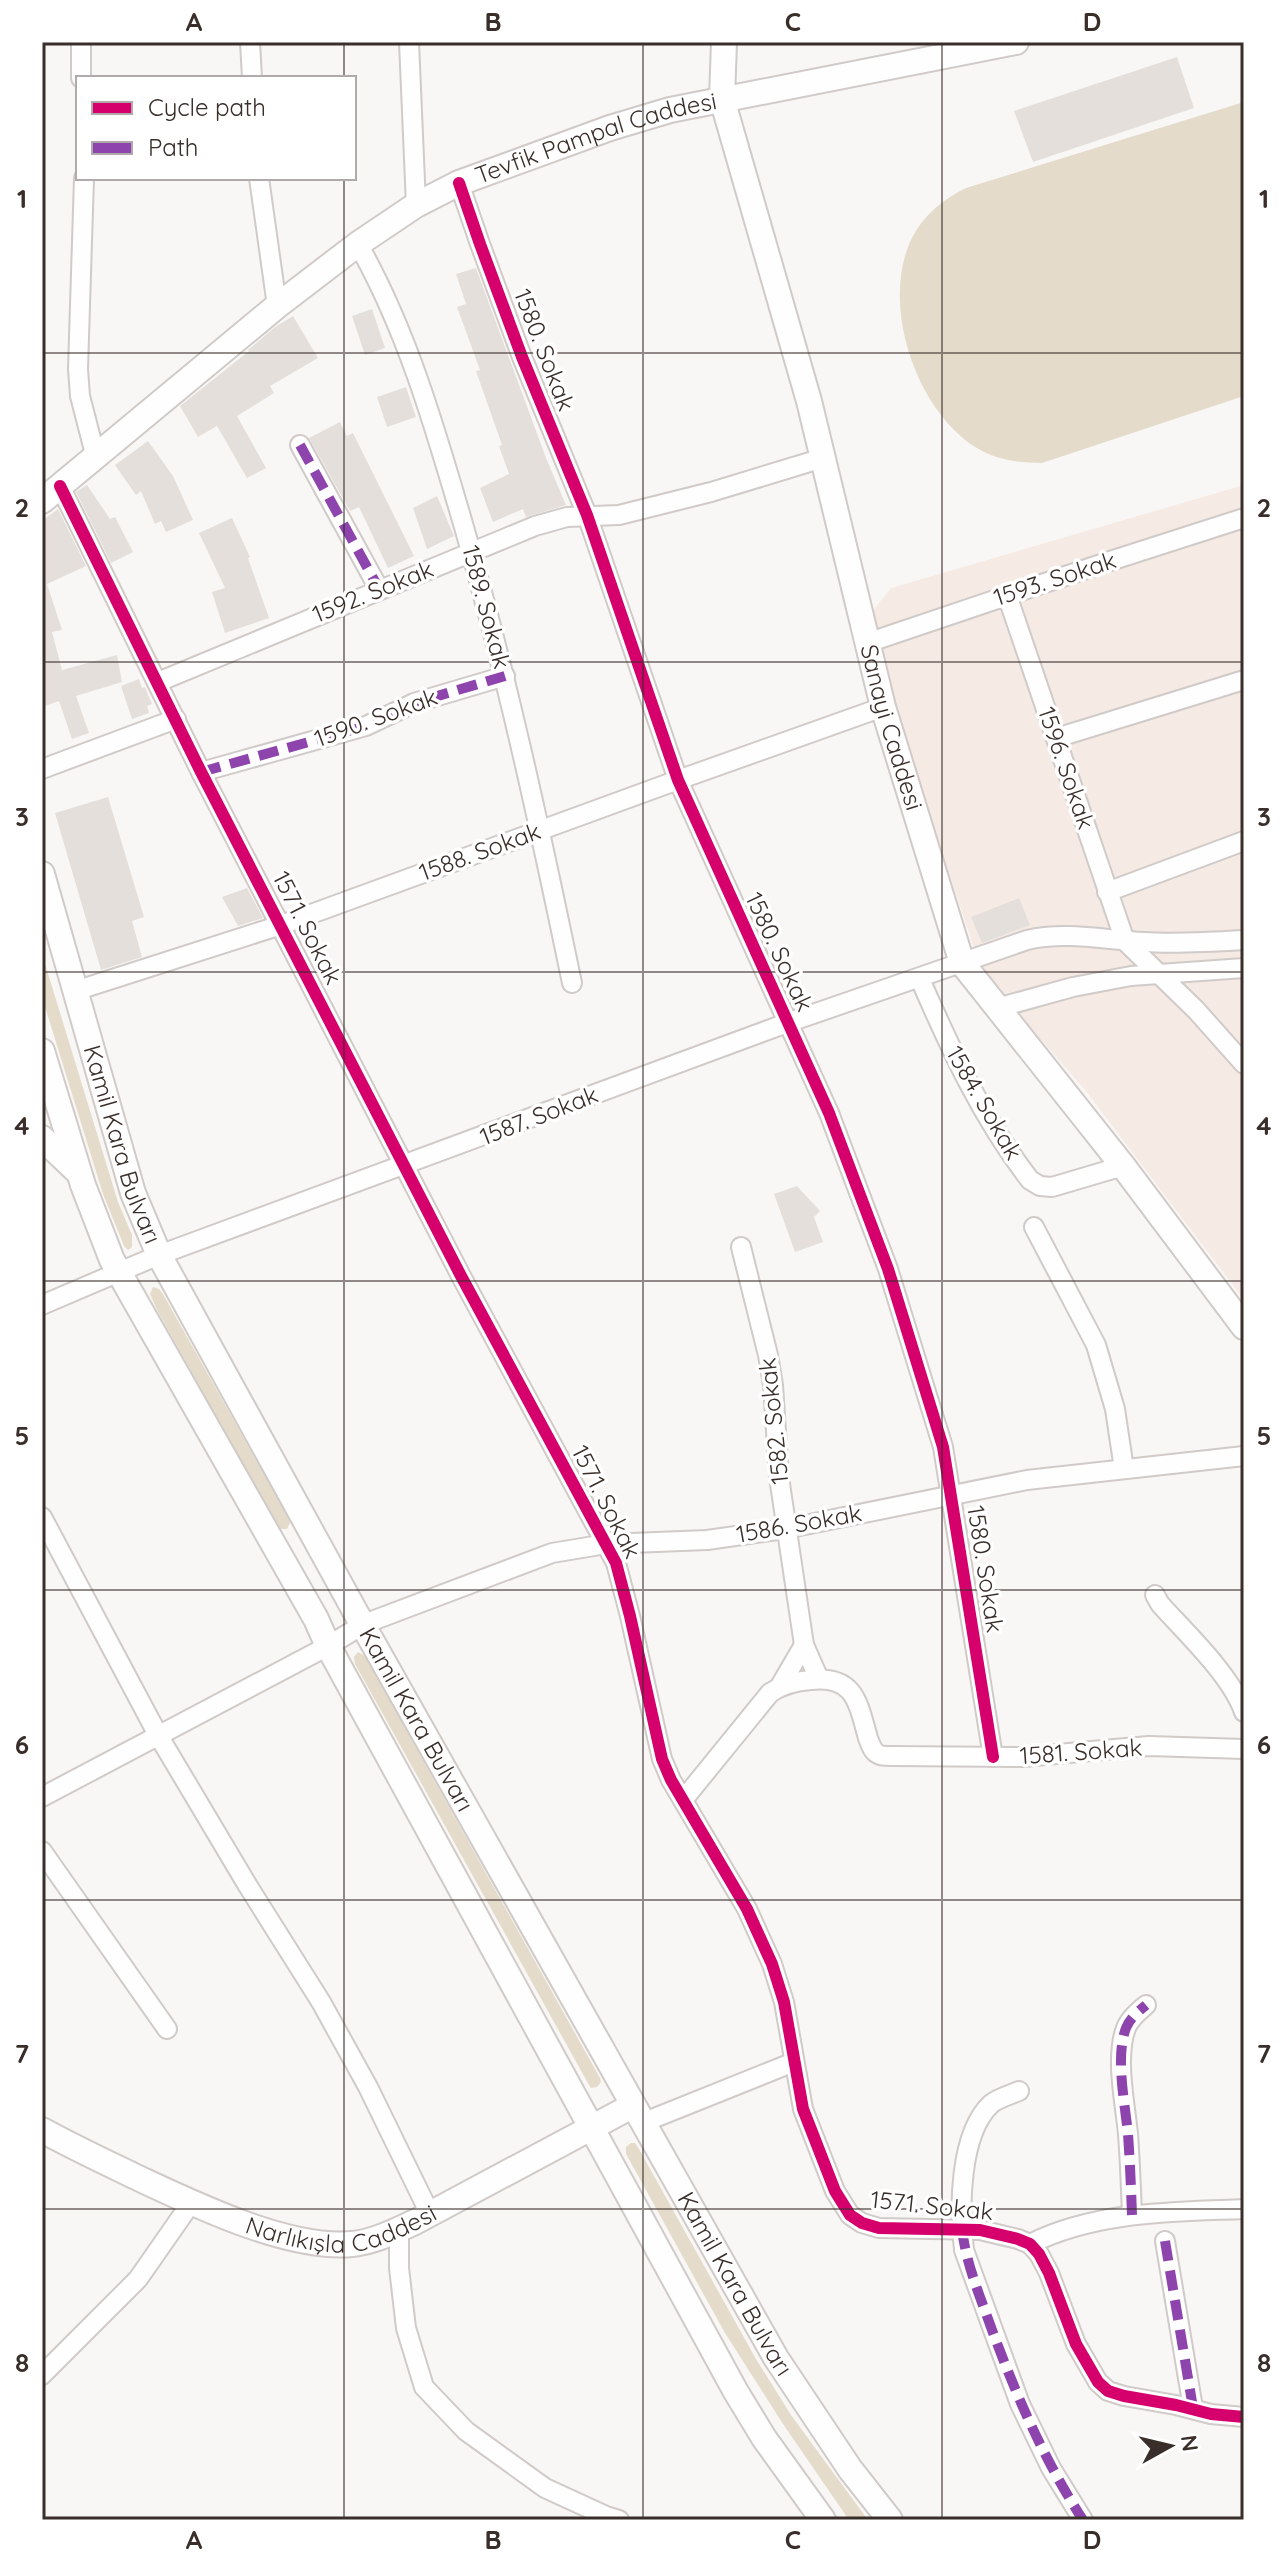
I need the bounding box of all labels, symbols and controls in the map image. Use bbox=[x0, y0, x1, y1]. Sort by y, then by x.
text: A bbox=[186, 5, 203, 38]
text: B bbox=[484, 5, 502, 38]
text: C bbox=[785, 5, 801, 38]
text: D bbox=[1083, 5, 1101, 38]
legend bbox=[76, 76, 356, 180]
street label: Tevfik Pampal Caddesi bbox=[471, 85, 719, 190]
text: Cycle path bbox=[148, 92, 266, 122]
text: Path bbox=[148, 132, 199, 162]
text: 1 bbox=[17, 182, 27, 215]
text: 1 bbox=[1259, 182, 1269, 215]
street label: 1580. Sokak bbox=[508, 284, 582, 415]
text: 2 bbox=[15, 491, 29, 524]
text: 2 bbox=[1257, 491, 1271, 524]
street label: 1589. Sokak bbox=[456, 542, 518, 672]
street label: 1593. Sokak bbox=[990, 544, 1120, 612]
street label: 1592. Sokak bbox=[308, 553, 437, 629]
street label: Sanayi Caddesi bbox=[854, 641, 930, 814]
street label: 1590. Sokak bbox=[310, 681, 441, 753]
street label: 1596. Sokak bbox=[1032, 703, 1102, 833]
text: 3 bbox=[15, 800, 29, 833]
text: 3 bbox=[1257, 800, 1271, 833]
street label: 1588. Sokak bbox=[415, 815, 544, 887]
street label: 1571. Sokak bbox=[267, 866, 349, 989]
street label: 1580. Sokak bbox=[739, 887, 821, 1016]
street label: 1584. Sokak bbox=[940, 1040, 1030, 1165]
street label: Kamil Kara Bulvarı bbox=[78, 1042, 168, 1248]
street label: 1587. Sokak bbox=[475, 1079, 602, 1151]
text: 4 bbox=[14, 1109, 30, 1142]
text: 4 bbox=[1256, 1109, 1272, 1142]
street label: 1582. Sokak bbox=[751, 1356, 795, 1486]
text: 5 bbox=[15, 1419, 29, 1452]
text: 5 bbox=[1257, 1419, 1271, 1452]
street label: 1571. Sokak bbox=[566, 1440, 648, 1563]
street label: 1586. Sokak bbox=[734, 1497, 864, 1549]
street label: 1580. Sokak bbox=[961, 1503, 1011, 1635]
street label: Kamil Kara Bulvarı bbox=[353, 1622, 481, 1816]
text: 6 bbox=[15, 1728, 29, 1761]
text: 6 bbox=[1257, 1728, 1271, 1761]
street label: 1581. Sokak bbox=[1019, 1732, 1143, 1770]
text: 7 bbox=[15, 2037, 29, 2070]
text: 7 bbox=[1257, 2037, 1271, 2070]
street label: 1571. Sokak bbox=[869, 2184, 995, 2226]
street label: Kamil Kara Bulvarı bbox=[671, 2186, 800, 2381]
street label: Narlıkışla Caddesi bbox=[242, 2198, 441, 2259]
text: 8 bbox=[15, 2346, 29, 2379]
text: 8 bbox=[1257, 2346, 1271, 2379]
north arrow bbox=[1130, 2406, 1210, 2486]
text: N bbox=[1175, 2433, 1205, 2453]
text: A bbox=[186, 2523, 203, 2556]
text: B bbox=[484, 2523, 502, 2556]
text: C bbox=[785, 2523, 801, 2556]
text: D bbox=[1083, 2523, 1101, 2556]

